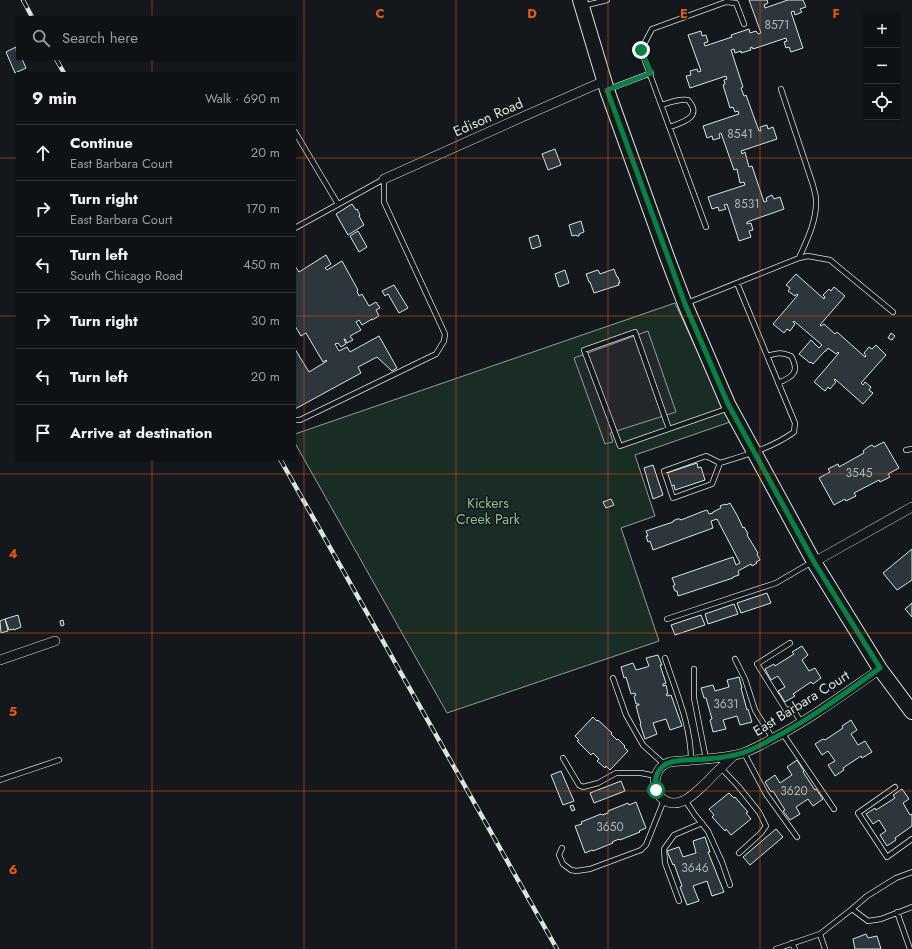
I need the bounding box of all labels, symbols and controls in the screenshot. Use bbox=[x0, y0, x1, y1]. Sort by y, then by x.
text: C bbox=[375, 4, 385, 23]
text: D bbox=[527, 4, 537, 23]
text: E bbox=[680, 4, 688, 23]
text: F bbox=[832, 4, 840, 23]
map controls bbox=[864, 12, 900, 120]
button: + bbox=[864, 12, 900, 48]
search box bbox=[16, 16, 296, 60]
house number: 8571 bbox=[764, 16, 790, 34]
icon: search bbox=[30, 27, 52, 49]
text: Search here bbox=[62, 27, 138, 49]
route end bbox=[632, 41, 650, 59]
button: − bbox=[864, 48, 900, 84]
button: locate bbox=[864, 84, 900, 120]
text: 9 min bbox=[32, 86, 77, 110]
text: Walk · 690 m bbox=[205, 89, 280, 108]
street label: Edison Road bbox=[450, 93, 526, 141]
house number: 8541 bbox=[727, 125, 753, 143]
text: Continue bbox=[70, 132, 133, 154]
icon: ahead bbox=[32, 142, 54, 164]
text: 20 m bbox=[251, 143, 280, 162]
text: East Barbara Court bbox=[70, 154, 172, 173]
text: Turn right bbox=[70, 188, 138, 210]
house number: 8531 bbox=[734, 195, 760, 213]
icon: right bbox=[32, 198, 54, 220]
text: 170 m bbox=[245, 199, 280, 218]
text: East Barbara Court bbox=[70, 210, 172, 229]
text: Turn left bbox=[70, 244, 128, 266]
icon: left bbox=[32, 254, 54, 276]
text: 450 m bbox=[243, 255, 280, 274]
text: South Chicago Road bbox=[70, 266, 183, 285]
icon: right bbox=[32, 310, 54, 332]
text: Turn right bbox=[70, 310, 138, 332]
text: 30 m bbox=[251, 311, 280, 330]
icon: left bbox=[32, 366, 54, 388]
text: Turn left bbox=[70, 366, 128, 388]
text: 20 m bbox=[251, 367, 280, 386]
icon: arrive bbox=[32, 422, 54, 444]
text: Arrive at destination bbox=[70, 422, 212, 444]
house number: 3545 bbox=[845, 464, 873, 482]
park label: Kickers Creek Park bbox=[456, 493, 521, 529]
text: 4 bbox=[8, 544, 18, 563]
street label: East Barbara Court bbox=[749, 665, 854, 741]
house number: 3631 bbox=[713, 695, 739, 713]
text: 5 bbox=[9, 702, 17, 721]
route start bbox=[647, 781, 665, 799]
house number: 3620 bbox=[780, 782, 808, 800]
house number: 3650 bbox=[596, 818, 624, 836]
house number: 3646 bbox=[681, 859, 709, 877]
text: 6 bbox=[9, 860, 18, 879]

